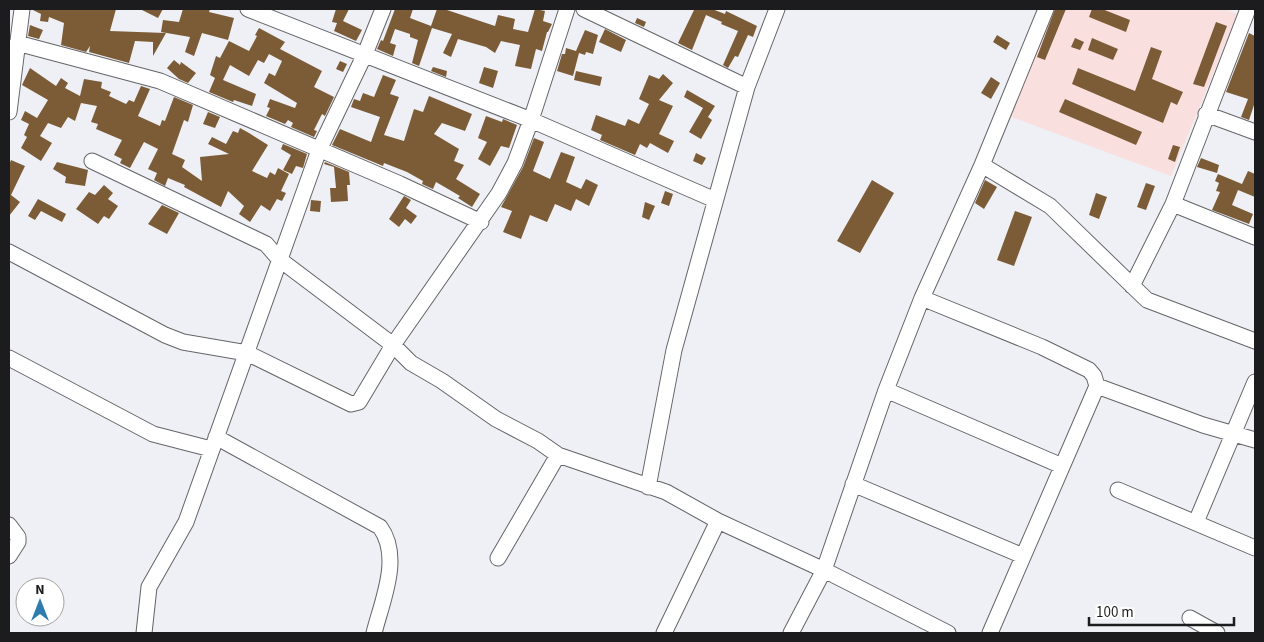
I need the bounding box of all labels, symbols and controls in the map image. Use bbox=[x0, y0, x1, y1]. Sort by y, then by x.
north arrow bbox=[15, 577, 65, 627]
text: N bbox=[35, 580, 45, 600]
scale bar bbox=[1089, 594, 1234, 626]
text: 100 m bbox=[1096, 602, 1134, 623]

